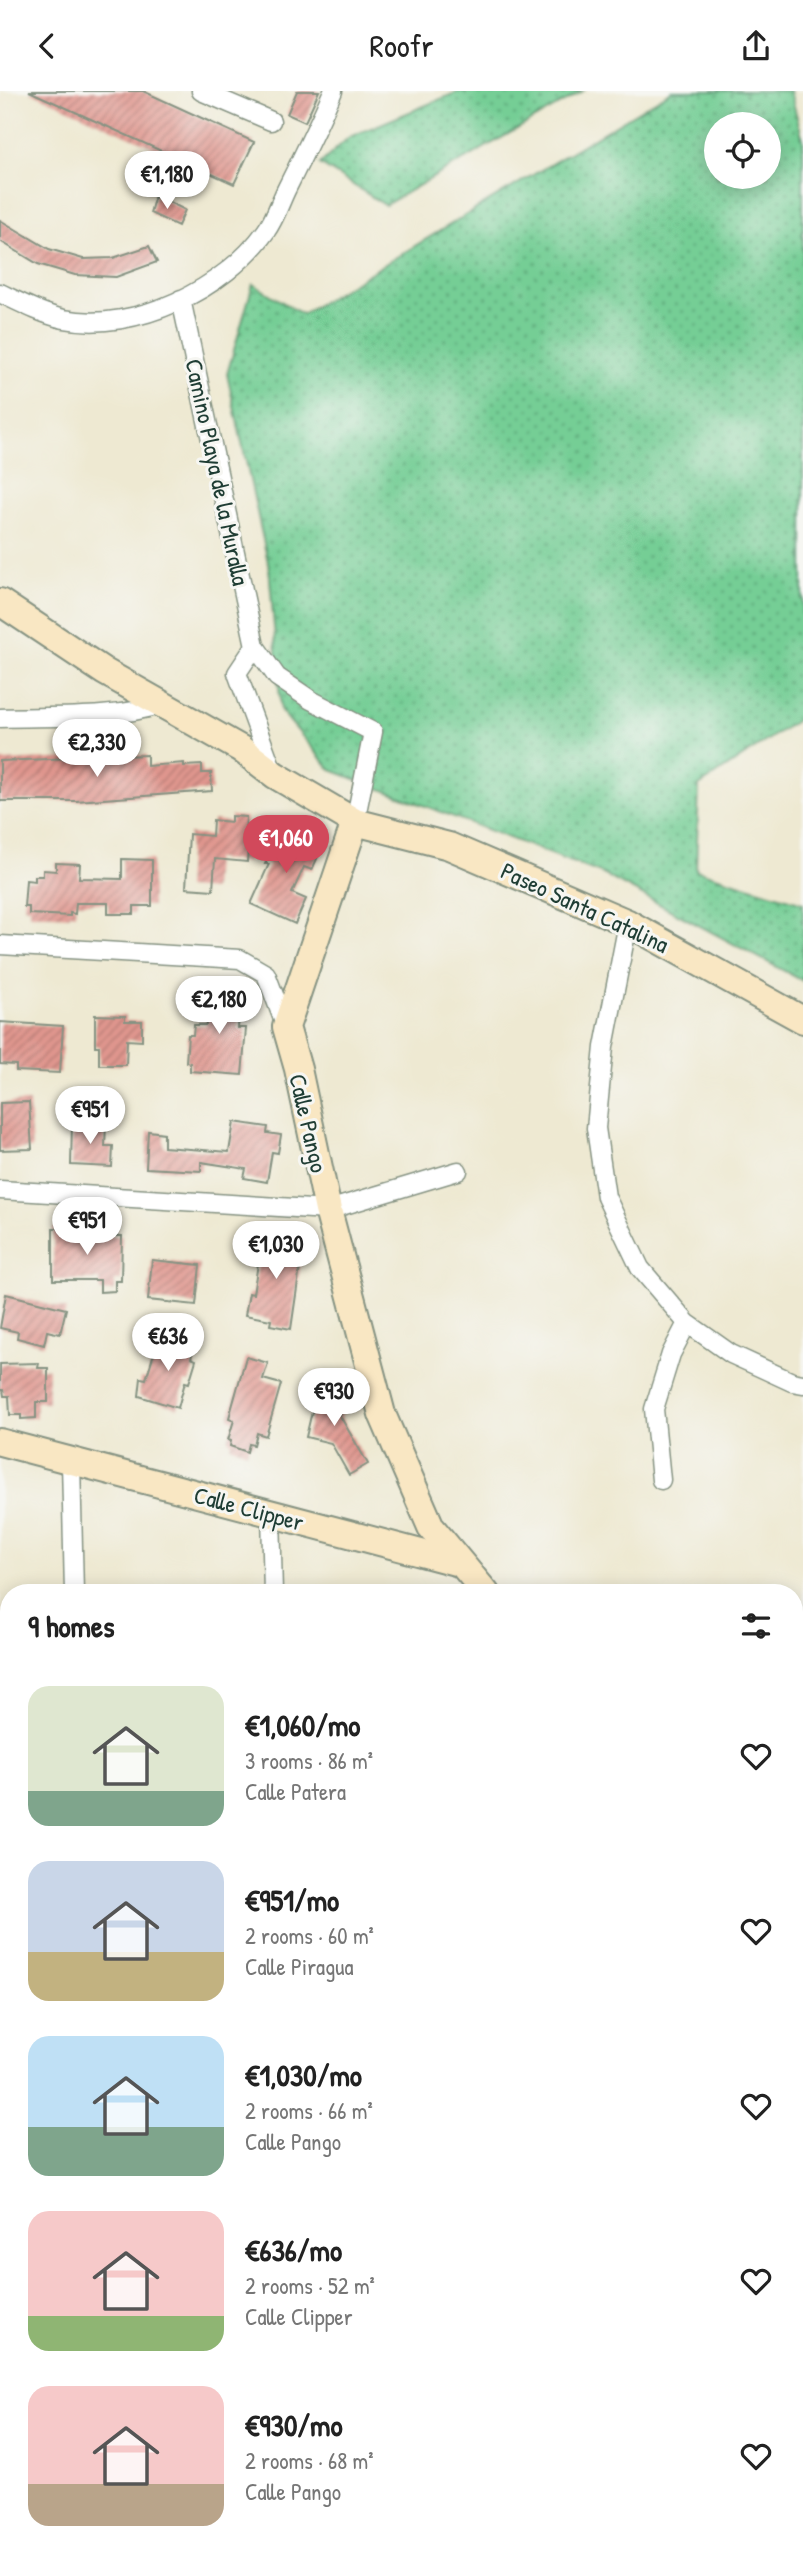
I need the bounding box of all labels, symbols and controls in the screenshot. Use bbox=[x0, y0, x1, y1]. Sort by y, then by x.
text: Roofr bbox=[369, 24, 434, 67]
icon: back bbox=[28, 27, 66, 65]
icon: share bbox=[737, 27, 775, 65]
map controls bbox=[704, 112, 781, 189]
button: locate bbox=[704, 112, 781, 189]
pin: €1,180 bbox=[110, 151, 224, 211]
text: €1,180 bbox=[141, 158, 193, 189]
street label: Camino Playa de la Muralla bbox=[178, 356, 258, 588]
pin: €2,330 bbox=[40, 719, 154, 779]
text: €2,330 bbox=[68, 726, 126, 757]
pin: €1,060 bbox=[229, 815, 343, 875]
text: €1,060 bbox=[259, 822, 313, 853]
street label: Paseo Santa Catalina bbox=[496, 854, 674, 960]
pin: €2,180 bbox=[162, 977, 276, 1036]
text: €2,180 bbox=[191, 983, 247, 1014]
street label: Calle Pango bbox=[282, 1071, 336, 1176]
pin: €951 bbox=[49, 1087, 131, 1146]
text: €951 bbox=[71, 1093, 109, 1124]
pin: €951 bbox=[46, 1197, 128, 1257]
text: €951 bbox=[68, 1204, 106, 1235]
pin: €1,030 bbox=[219, 1221, 333, 1281]
text: €1,030 bbox=[249, 1228, 303, 1259]
pin: €636 bbox=[127, 1313, 209, 1373]
text: €636 bbox=[148, 1320, 188, 1351]
pin: €930 bbox=[293, 1369, 375, 1428]
text: €930 bbox=[314, 1375, 354, 1406]
street label: Calle Clipper bbox=[191, 1478, 307, 1538]
text: 9 homes bbox=[28, 1606, 115, 1646]
icon: filters bbox=[737, 1607, 775, 1645]
text: €1,060/mo bbox=[245, 1705, 360, 1745]
icon: home bbox=[84, 1714, 168, 1798]
icon: heart bbox=[737, 1737, 775, 1775]
text: 3 rooms · 86 m² bbox=[245, 1745, 373, 1776]
text: Calle Patera bbox=[245, 1776, 346, 1807]
text: €951/mo bbox=[245, 1880, 339, 1920]
icon: home bbox=[84, 1889, 168, 1973]
icon: heart bbox=[737, 1912, 775, 1950]
text: 2 rooms · 60 m² bbox=[245, 1920, 374, 1951]
text: Calle Piragua bbox=[245, 1951, 354, 1982]
text: €1,030/mo bbox=[245, 2055, 362, 2095]
icon: home bbox=[84, 2064, 168, 2148]
icon: heart bbox=[737, 2087, 775, 2125]
text: 2 rooms · 66 m² bbox=[245, 2095, 373, 2126]
text: Calle Pango bbox=[245, 2126, 341, 2157]
text: €636/mo bbox=[245, 2230, 342, 2270]
icon: home bbox=[84, 2239, 168, 2323]
icon: heart bbox=[737, 2262, 775, 2300]
text: 2 rooms · 52 m² bbox=[245, 2270, 375, 2301]
text: Calle Clipper bbox=[245, 2301, 353, 2332]
text: €930/mo bbox=[245, 2405, 343, 2445]
icon: home bbox=[84, 2414, 168, 2498]
icon: heart bbox=[737, 2437, 775, 2475]
text: 2 rooms · 68 m² bbox=[245, 2445, 373, 2476]
text: Calle Pango bbox=[245, 2476, 341, 2507]

